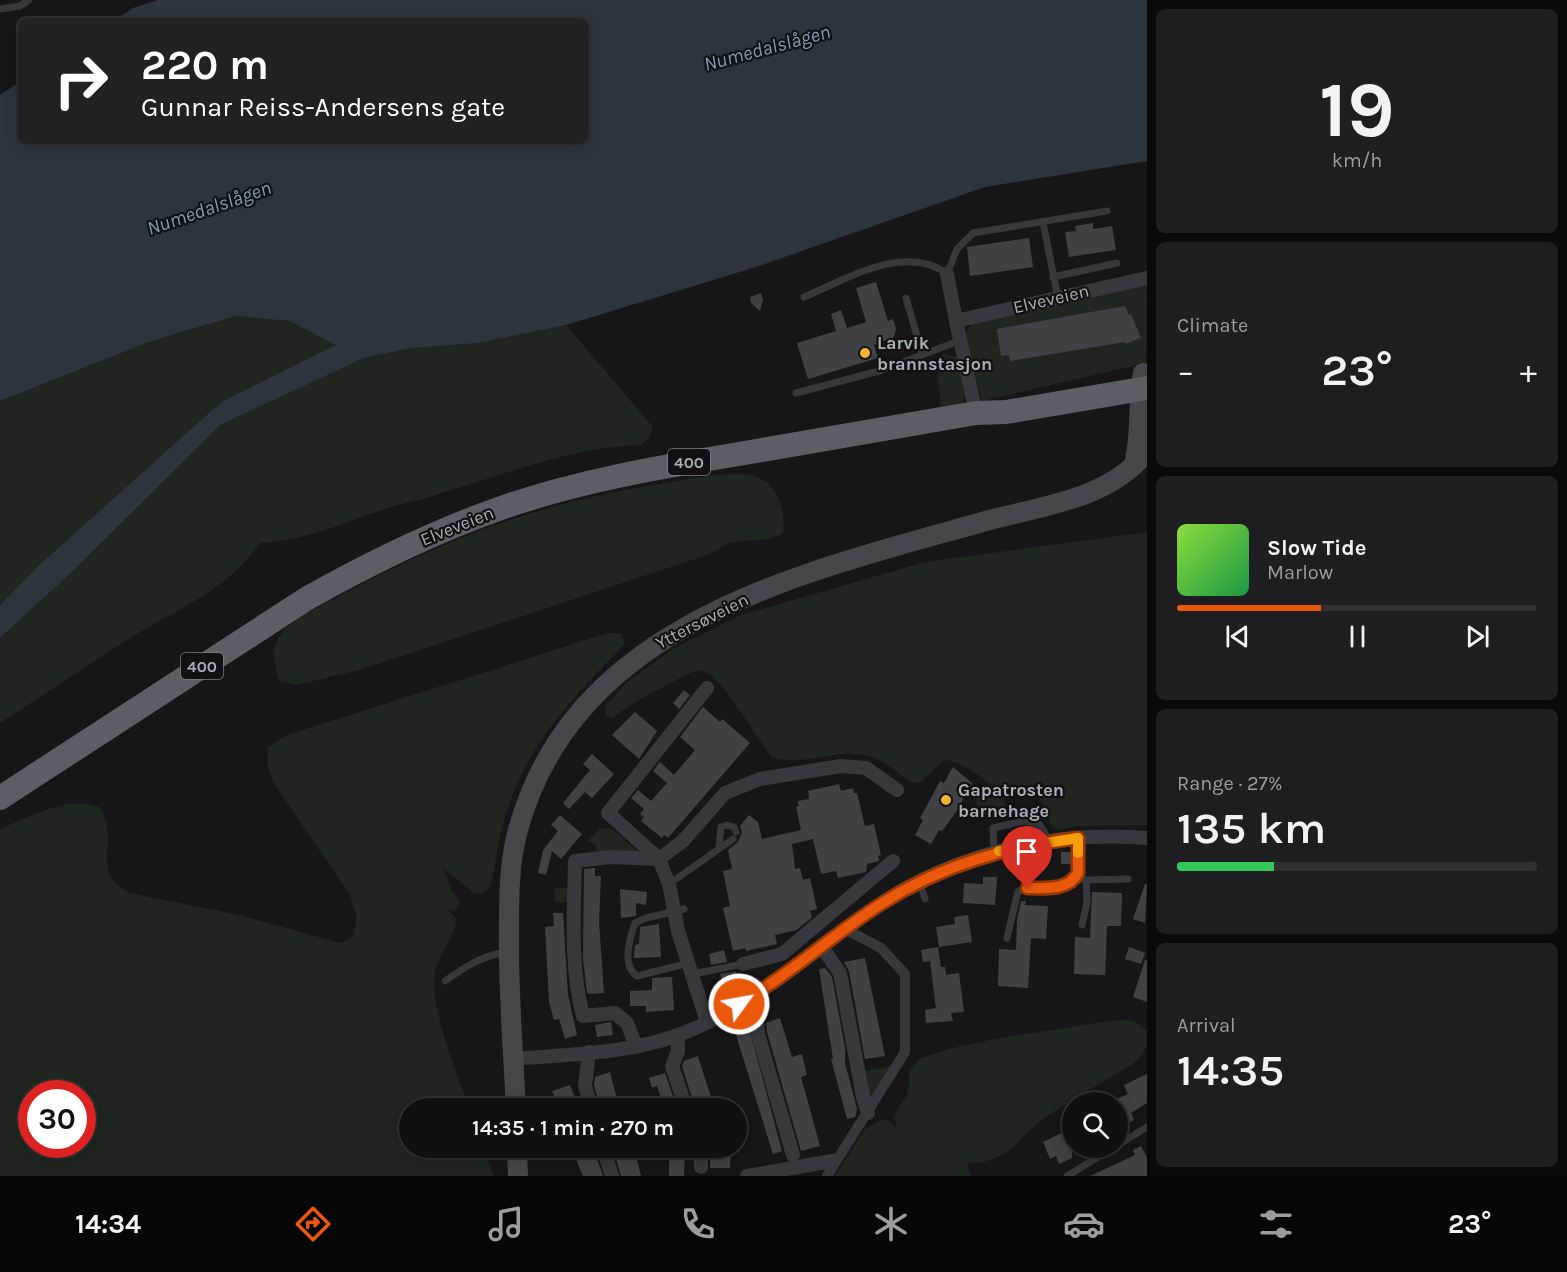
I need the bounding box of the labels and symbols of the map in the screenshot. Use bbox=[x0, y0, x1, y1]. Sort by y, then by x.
water label: Numedalslågen bbox=[701, 20, 833, 76]
water label: Numedalslågen bbox=[144, 176, 274, 240]
street label: Elveveien bbox=[1011, 280, 1091, 318]
place label: Larvik brannstasjon bbox=[877, 332, 992, 375]
marker: Larvik brannstasjon bbox=[858, 346, 872, 360]
road number: 400 bbox=[668, 449, 710, 475]
street label: Elveveien bbox=[417, 501, 497, 551]
street label: Yttersøveien bbox=[652, 588, 752, 654]
road number: 400 bbox=[181, 653, 223, 679]
place label: Gapatrosten barnehage bbox=[958, 779, 1064, 822]
marker: Gapatrosten barnehage bbox=[939, 793, 953, 807]
pin bbox=[1001, 826, 1052, 888]
position arrow bbox=[707, 972, 771, 1036]
speed limit sign: 30 bbox=[18, 1080, 96, 1158]

